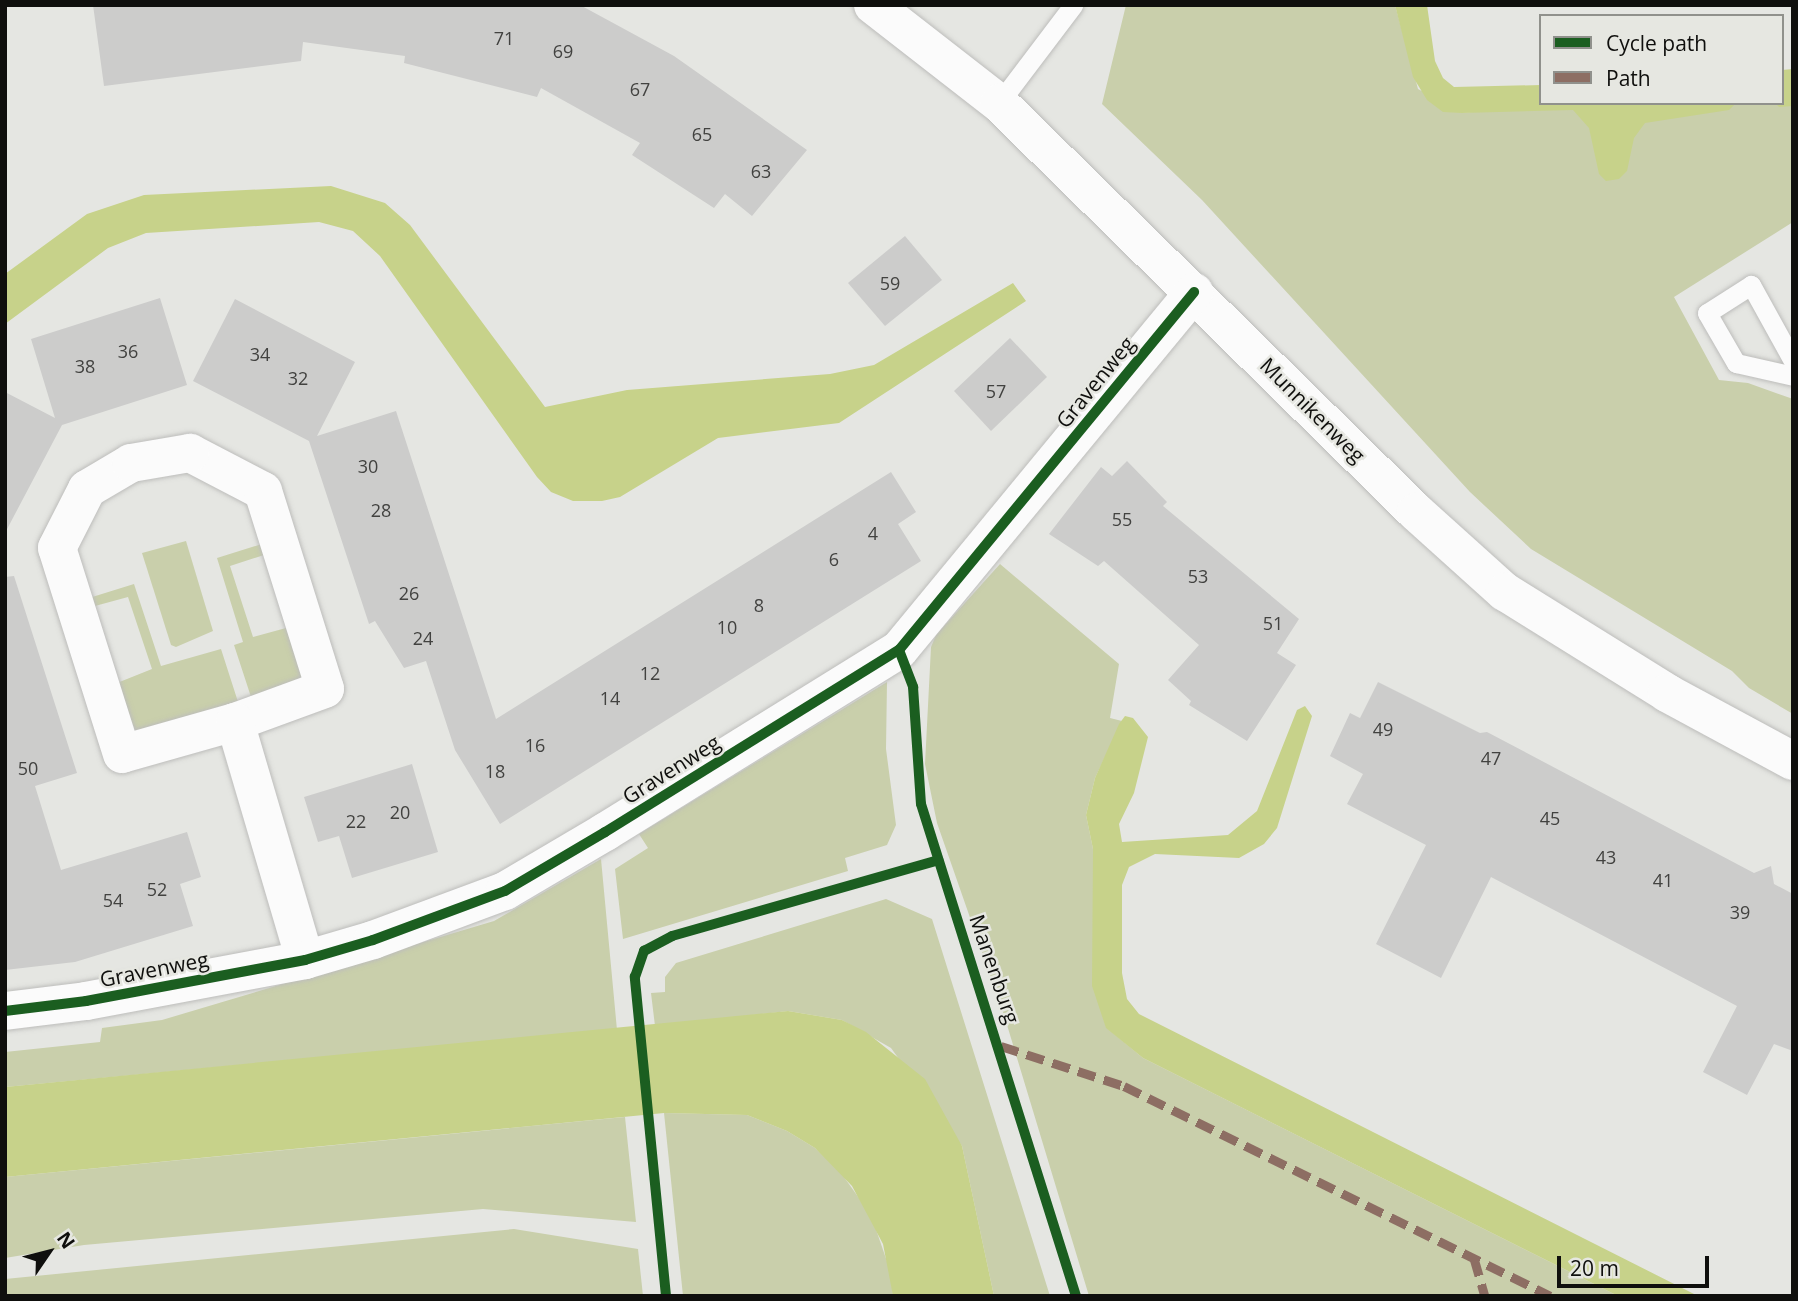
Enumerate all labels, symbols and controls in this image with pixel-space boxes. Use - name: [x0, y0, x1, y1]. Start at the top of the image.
- legend: [1539, 14, 1784, 105]
- house number: 71: [494, 27, 514, 49]
- text: Cycle path: [1606, 29, 1707, 57]
- house number: 69: [553, 40, 573, 62]
- text: Path: [1606, 64, 1651, 92]
- house number: 67: [630, 78, 650, 100]
- house number: 65: [692, 123, 712, 145]
- house number: 63: [751, 160, 771, 182]
- house number: 59: [880, 272, 900, 294]
- street label: Gravenweg: [1051, 331, 1139, 433]
- house number: 36: [118, 340, 138, 362]
- house number: 34: [250, 343, 270, 365]
- street label: Munnikenweg: [1255, 352, 1371, 468]
- house number: 38: [75, 355, 95, 377]
- house number: 32: [288, 367, 308, 389]
- house number: 57: [986, 380, 1006, 402]
- house number: 30: [358, 455, 378, 477]
- house number: 28: [371, 499, 391, 521]
- house number: 55: [1112, 508, 1132, 530]
- house number: 4: [868, 522, 878, 544]
- house number: 6: [829, 548, 839, 570]
- house number: 53: [1188, 565, 1208, 587]
- house number: 26: [399, 582, 419, 604]
- house number: 8: [754, 594, 764, 616]
- house number: 51: [1263, 612, 1283, 634]
- house number: 10: [717, 616, 737, 638]
- house number: 24: [413, 627, 433, 649]
- house number: 12: [640, 662, 660, 684]
- house number: 14: [600, 687, 620, 709]
- house number: 49: [1373, 718, 1393, 740]
- street label: Gravenweg: [618, 729, 724, 809]
- house number: 16: [525, 734, 545, 756]
- house number: 47: [1481, 747, 1501, 769]
- house number: 50: [18, 757, 38, 779]
- house number: 18: [485, 760, 505, 782]
- house number: 20: [390, 801, 410, 823]
- house number: 45: [1540, 807, 1560, 829]
- house number: 22: [346, 810, 366, 832]
- house number: 43: [1596, 846, 1616, 868]
- house number: 41: [1653, 869, 1673, 891]
- house number: 52: [147, 878, 167, 900]
- house number: 54: [103, 889, 123, 911]
- house number: 39: [1730, 901, 1750, 923]
- street label: Manenburg: [965, 911, 1025, 1027]
- street label: Gravenweg: [98, 946, 210, 992]
- north arrow: [14, 1217, 84, 1287]
- text: N: [51, 1226, 81, 1254]
- scale bar: [1560, 1242, 1712, 1286]
- text: 20 m: [1570, 1254, 1619, 1282]

